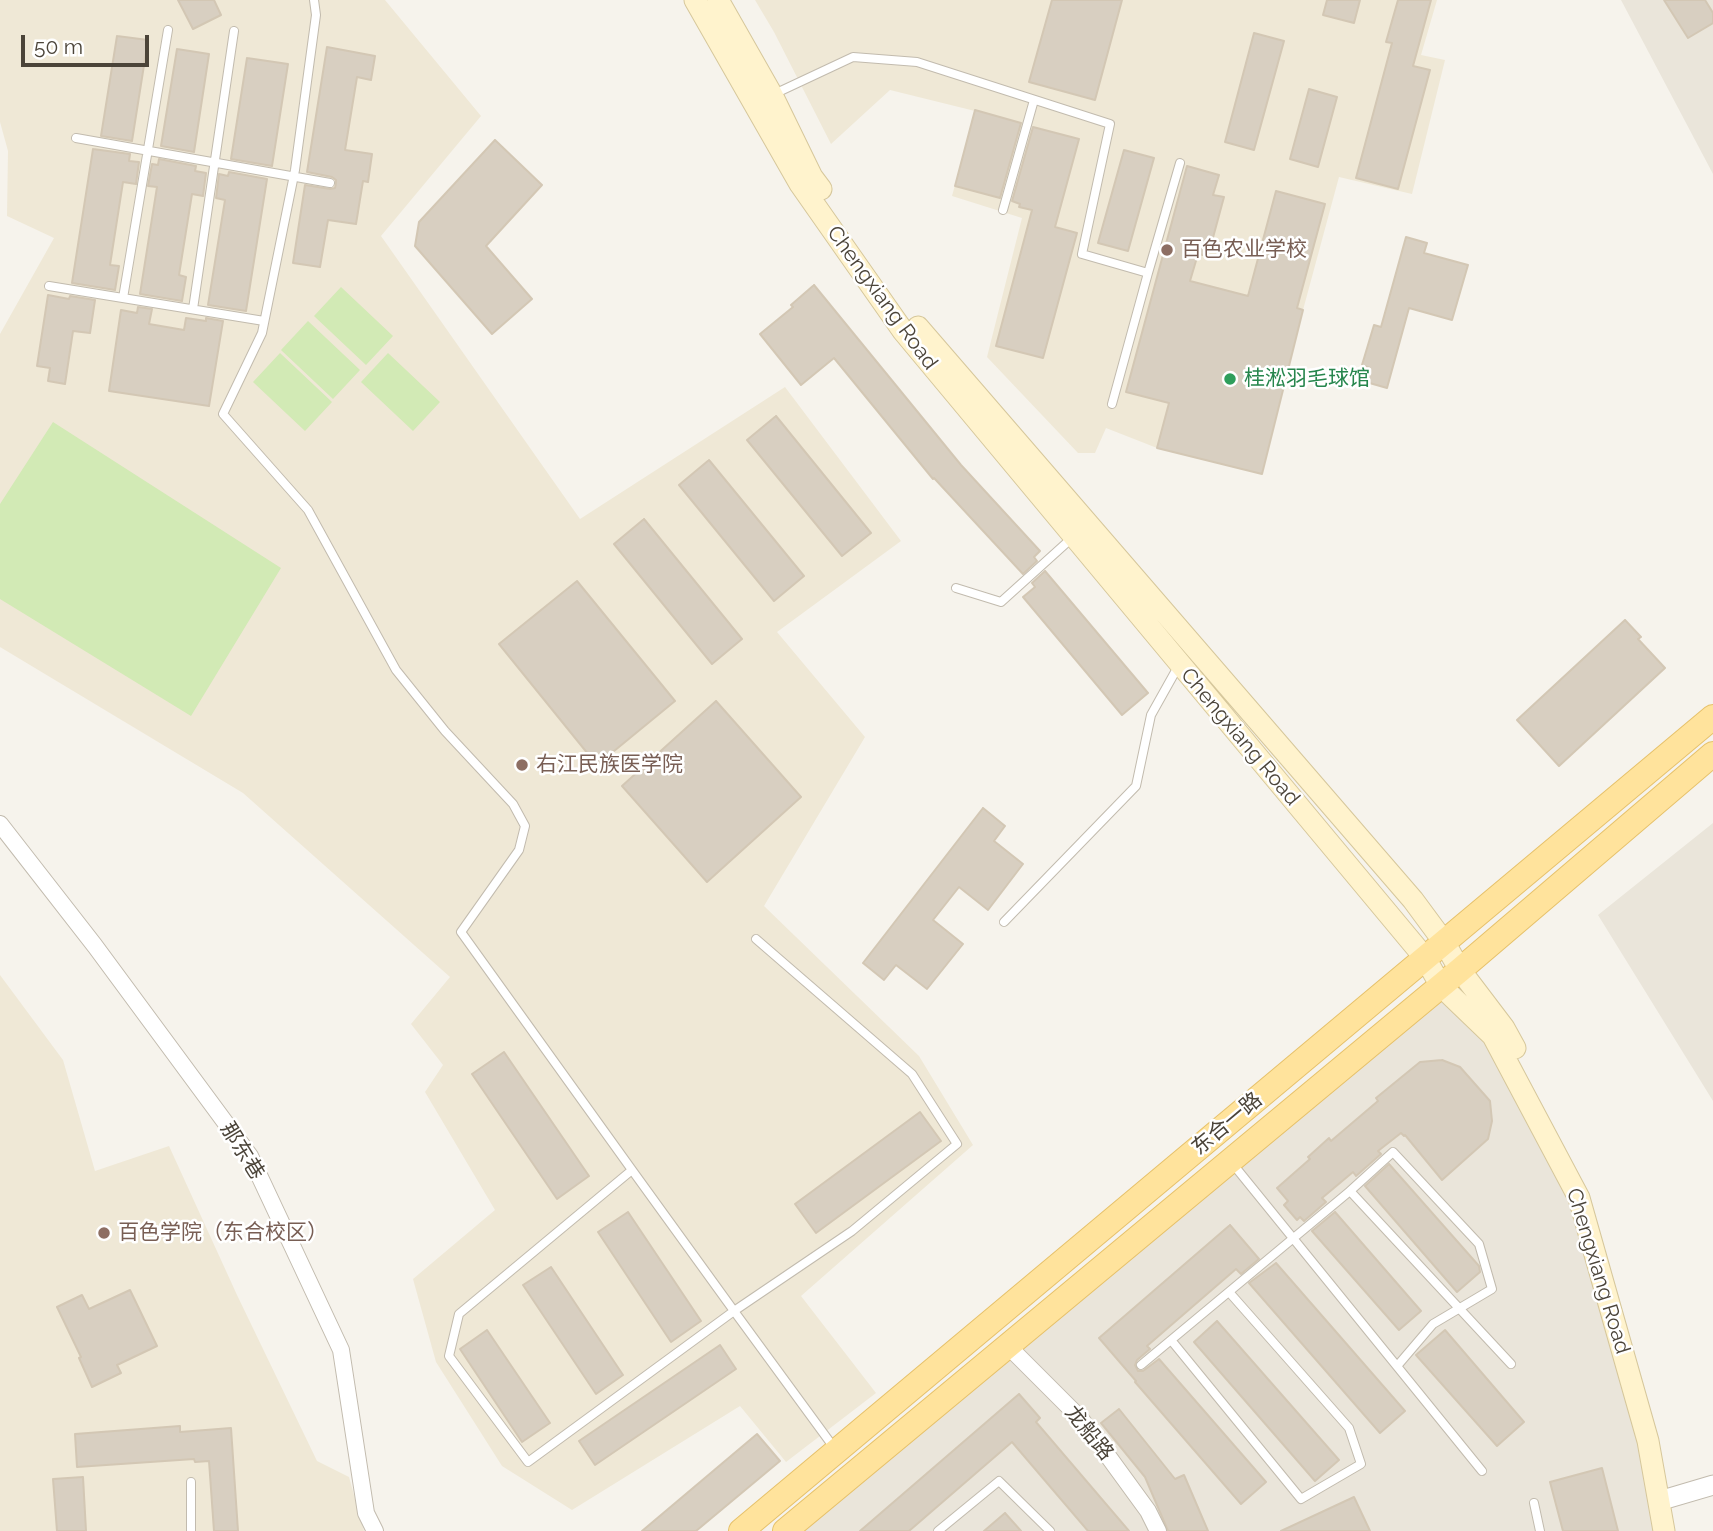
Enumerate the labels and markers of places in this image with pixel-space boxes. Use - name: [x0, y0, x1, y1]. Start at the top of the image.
- place label: 百色农业学校: [1181, 237, 1307, 263]
- marker: 百色农业学校: [1159, 242, 1175, 258]
- place label: 桂淞羽毛球馆: [1244, 366, 1370, 392]
- marker: 桂淞羽毛球馆: [1222, 371, 1238, 387]
- place label: 右江民族医学院: [536, 752, 683, 778]
- marker: 右江民族医学院: [514, 757, 530, 773]
- place label: 百色学院（东合校区）: [118, 1220, 328, 1246]
- marker: 百色学院（东合校区）: [96, 1225, 112, 1241]

